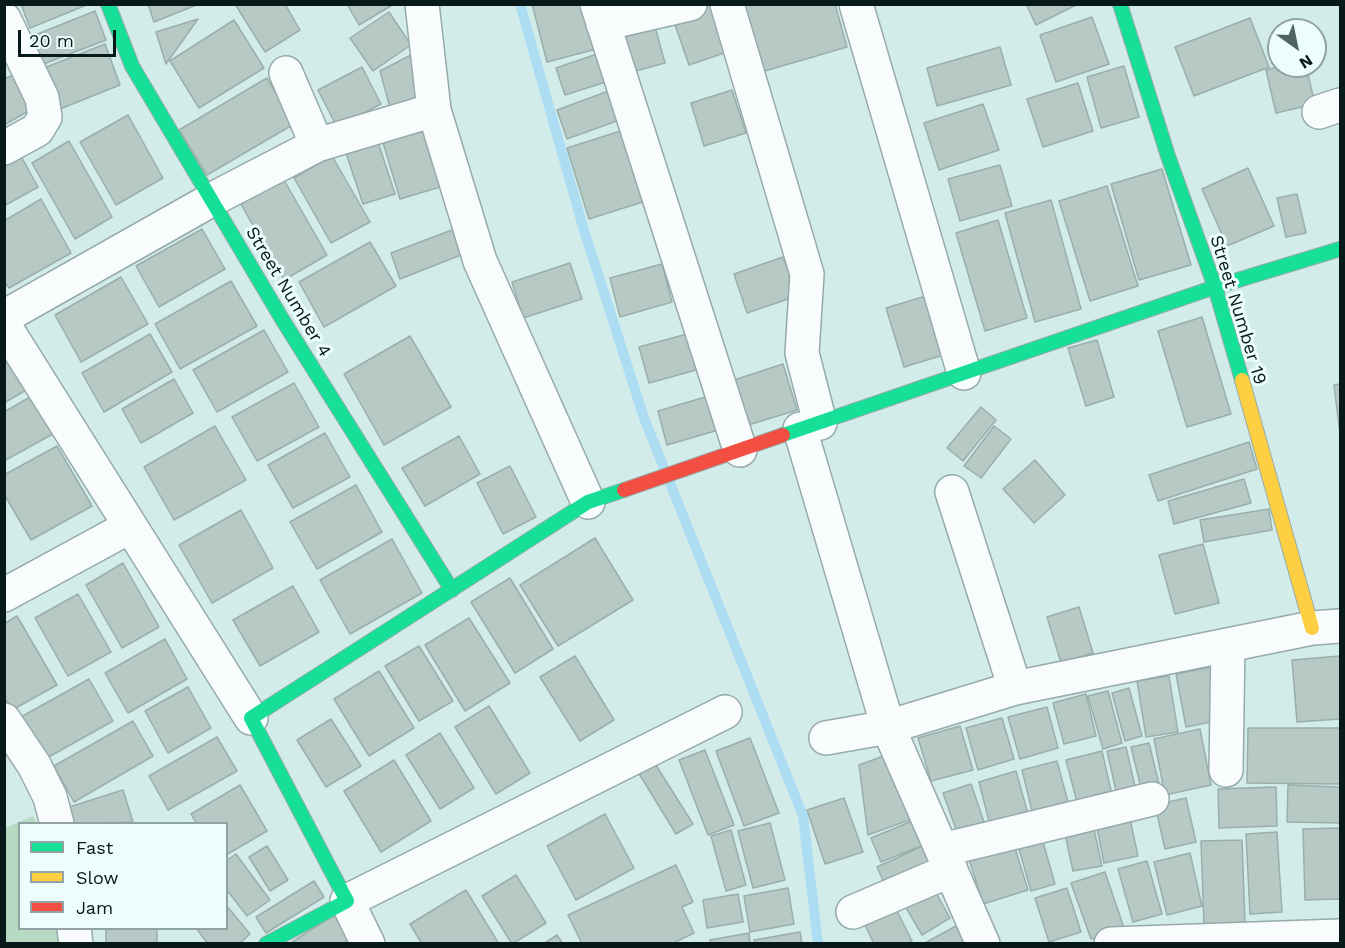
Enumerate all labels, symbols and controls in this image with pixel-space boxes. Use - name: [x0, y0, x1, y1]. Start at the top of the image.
- scale bar: [21, 18, 118, 56]
- north arrow: [1267, 18, 1327, 78]
- text: 20 m: [29, 30, 74, 51]
- text: N: [1296, 51, 1316, 73]
- street label: Street Number 4: [241, 223, 335, 361]
- street label: Street Number 19: [1205, 233, 1271, 387]
- legend: [18, 822, 228, 930]
- text: Fast: [76, 837, 113, 858]
- text: Slow: [76, 867, 119, 888]
- text: Jam: [76, 897, 113, 918]

